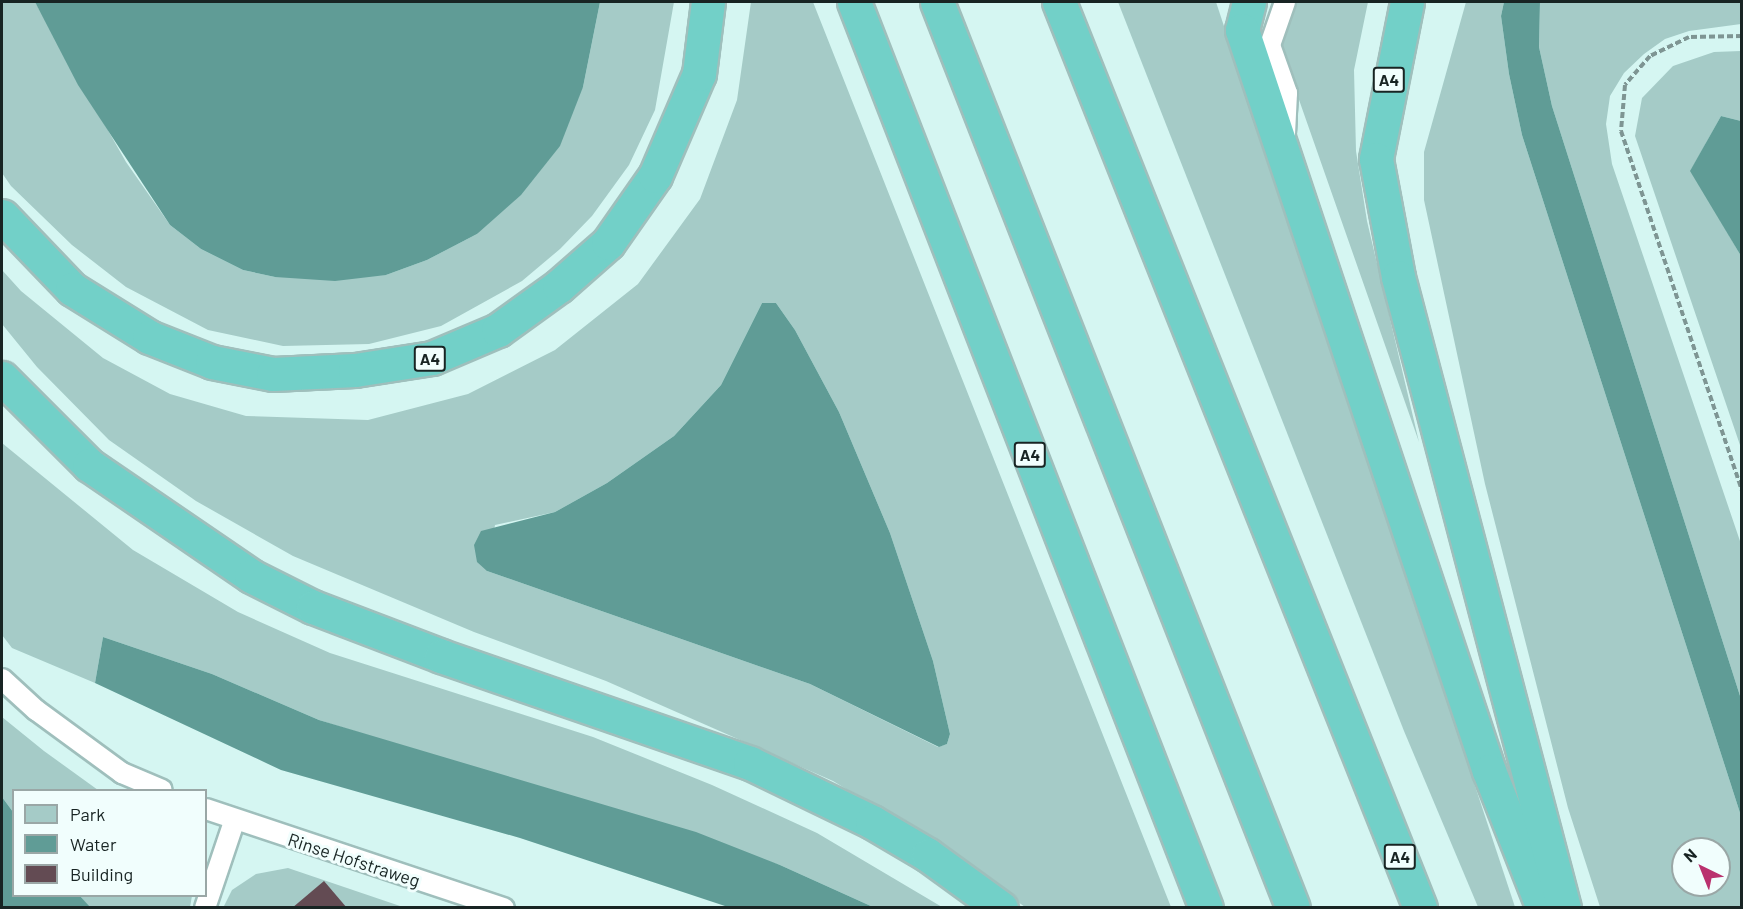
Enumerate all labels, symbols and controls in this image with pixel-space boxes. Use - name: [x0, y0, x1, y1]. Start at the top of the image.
- road number: A4: [1372, 67, 1406, 93]
- road number: A4: [414, 346, 446, 372]
- road number: A4: [1014, 442, 1046, 468]
- legend: [12, 789, 207, 897]
- text: Park: [70, 803, 105, 825]
- street label: Rinse Hofstraweg: [285, 828, 423, 892]
- text: Water: [70, 833, 117, 855]
- north arrow: [1671, 837, 1731, 897]
- road number: A4: [1384, 844, 1416, 870]
- text: N: [1679, 844, 1700, 866]
- text: Building: [70, 863, 133, 885]

